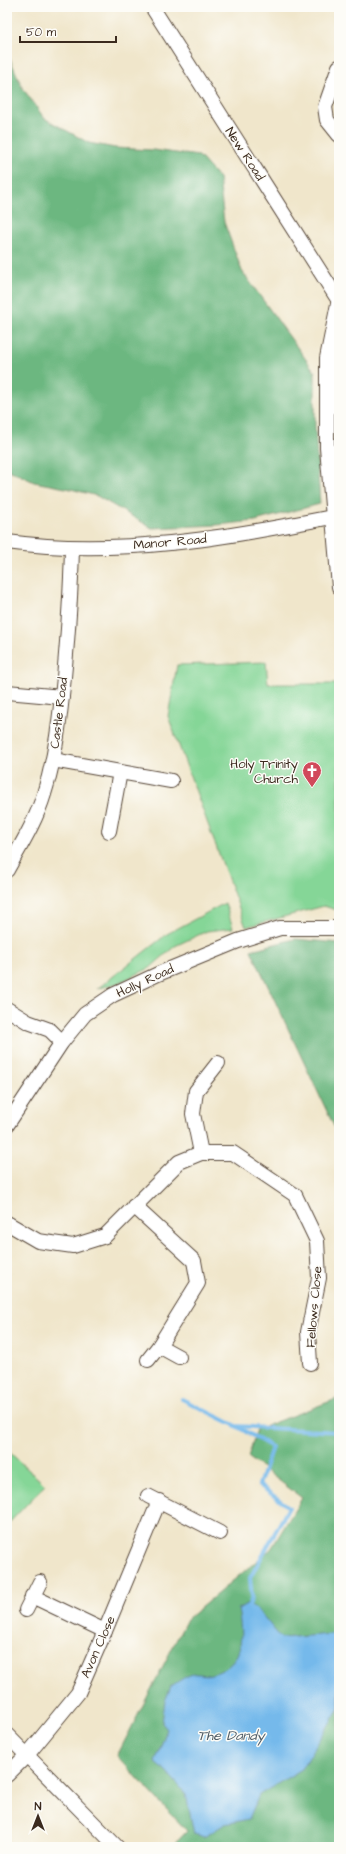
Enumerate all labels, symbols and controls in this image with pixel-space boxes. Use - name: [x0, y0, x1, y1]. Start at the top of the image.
- scale bar: [20, 18, 116, 44]
- text: 50 m: [26, 24, 57, 41]
- street label: New Road: [221, 124, 269, 185]
- street label: Manor Road: [133, 530, 208, 554]
- street label: Castle Road: [46, 676, 72, 750]
- place label: Holy Trinity Church: [230, 755, 299, 788]
- church icon: Holy Trinity Church: [301, 760, 323, 788]
- street label: Holly Road: [113, 960, 177, 1003]
- street label: Fellows Close: [301, 1265, 327, 1349]
- street label: Avon Close: [76, 1613, 120, 1681]
- water label: The Dandy: [198, 1726, 266, 1746]
- north arrow: [18, 1796, 58, 1836]
- text: N: [35, 1799, 42, 1814]

